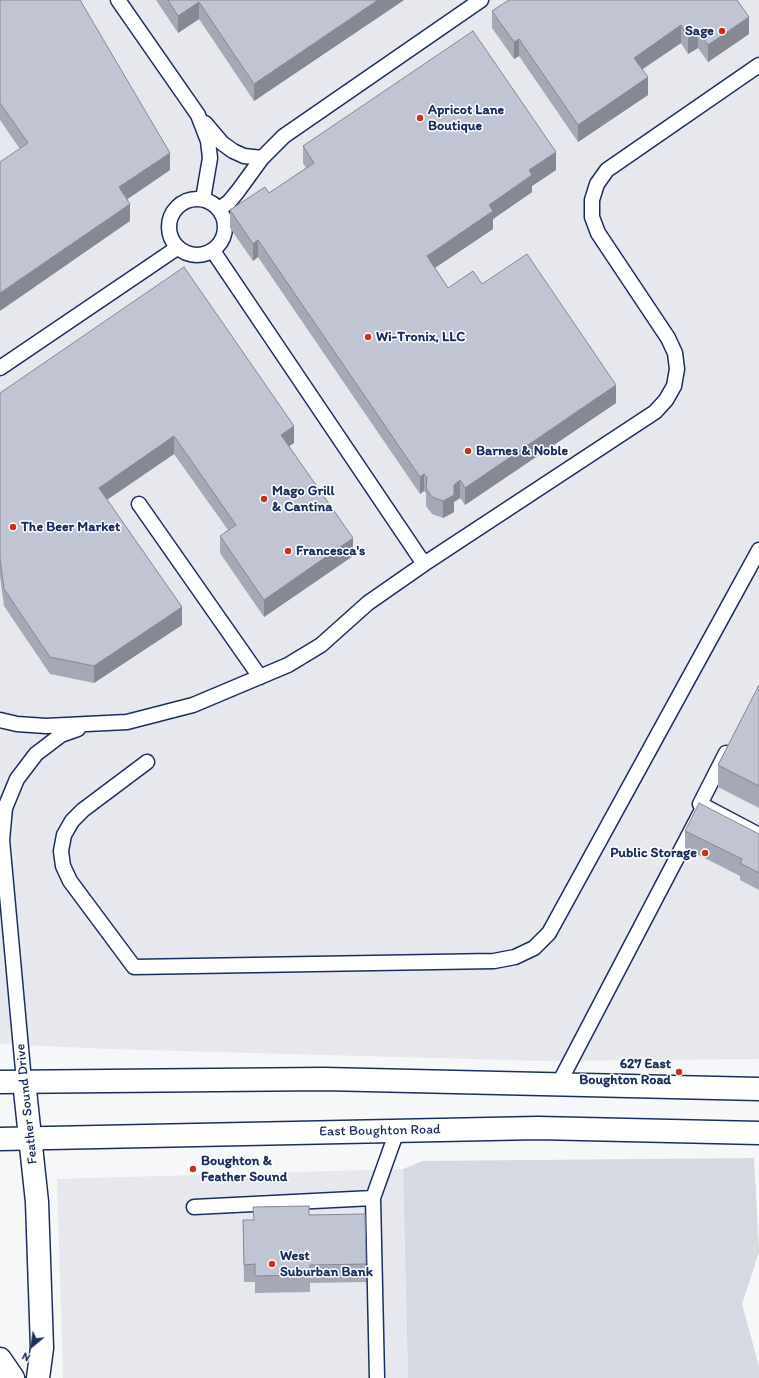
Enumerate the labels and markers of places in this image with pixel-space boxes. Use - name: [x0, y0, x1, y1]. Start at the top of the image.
- place label: Sage: [685, 23, 714, 39]
- marker: Sage: [717, 26, 727, 36]
- place label: Apricot Lane Boutique: [428, 102, 504, 134]
- marker: Apricot Lane Boutique: [415, 113, 425, 123]
- place label: Wi-Tronix, LLC: [376, 329, 465, 345]
- marker: Wi-Tronix, LLC: [363, 332, 373, 342]
- place label: Barnes & Noble: [476, 443, 568, 459]
- marker: Barnes & Noble: [463, 446, 473, 456]
- place label: Mago Grill & Cantina: [272, 483, 334, 516]
- marker: Mago Grill & Cantina: [259, 494, 269, 504]
- place label: The Beer Market: [21, 519, 120, 535]
- marker: The Beer Market: [8, 522, 18, 532]
- place label: Francesca's: [296, 543, 365, 559]
- marker: Francesca's: [283, 546, 293, 556]
- place label: Public Storage: [610, 845, 697, 861]
- marker: Public Storage: [700, 848, 710, 858]
- place label: 627 East Boughton Road: [579, 1056, 671, 1088]
- marker: 627 East Boughton Road: [674, 1067, 684, 1077]
- place label: Boughton & Feather Sound: [201, 1153, 287, 1186]
- marker: Boughton & Feather Sound: [188, 1164, 198, 1174]
- place label: West Suburban Bank: [280, 1248, 373, 1280]
- marker: West Suburban Bank: [267, 1259, 277, 1269]

